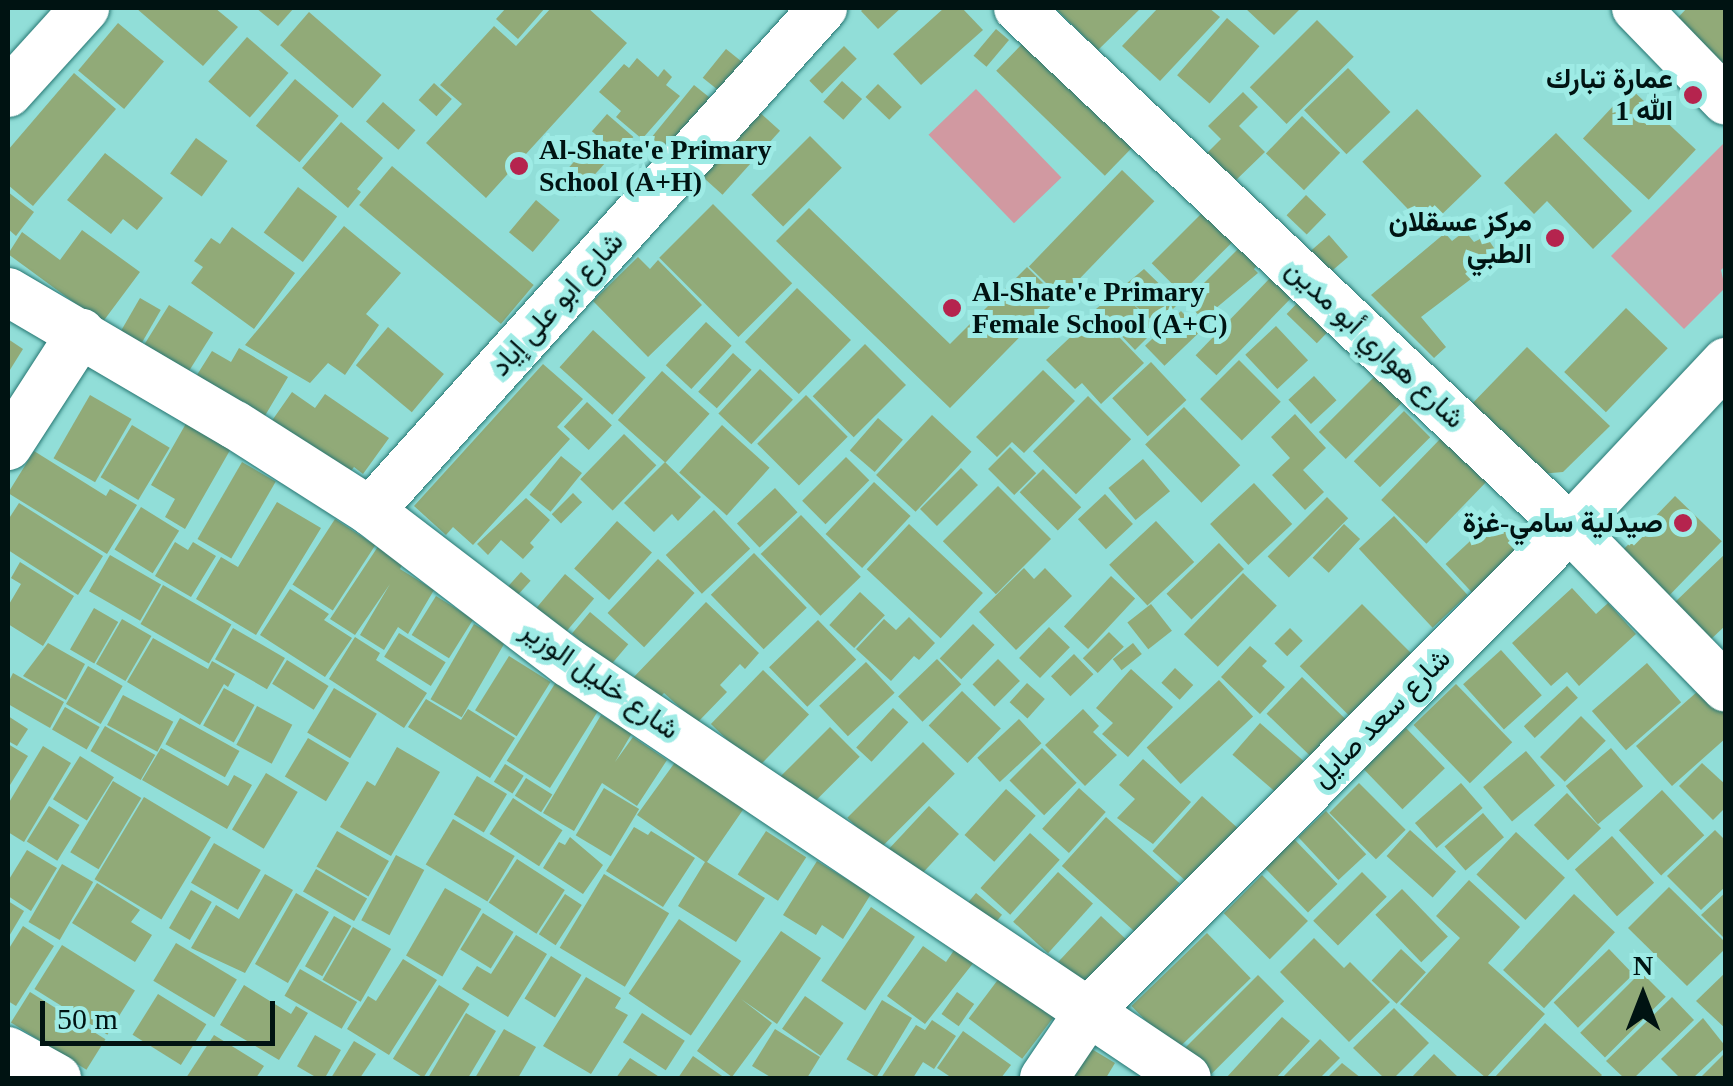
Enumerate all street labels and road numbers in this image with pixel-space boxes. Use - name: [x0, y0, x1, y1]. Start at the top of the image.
- street label: شارع ابو على إياد: [484, 225, 630, 383]
- street label: شارع هواري أبو مدين: [1279, 253, 1471, 435]
- street label: شارع خليل الوزير: [515, 613, 685, 747]
- street label: شارع سعد صايل: [1305, 642, 1457, 794]

